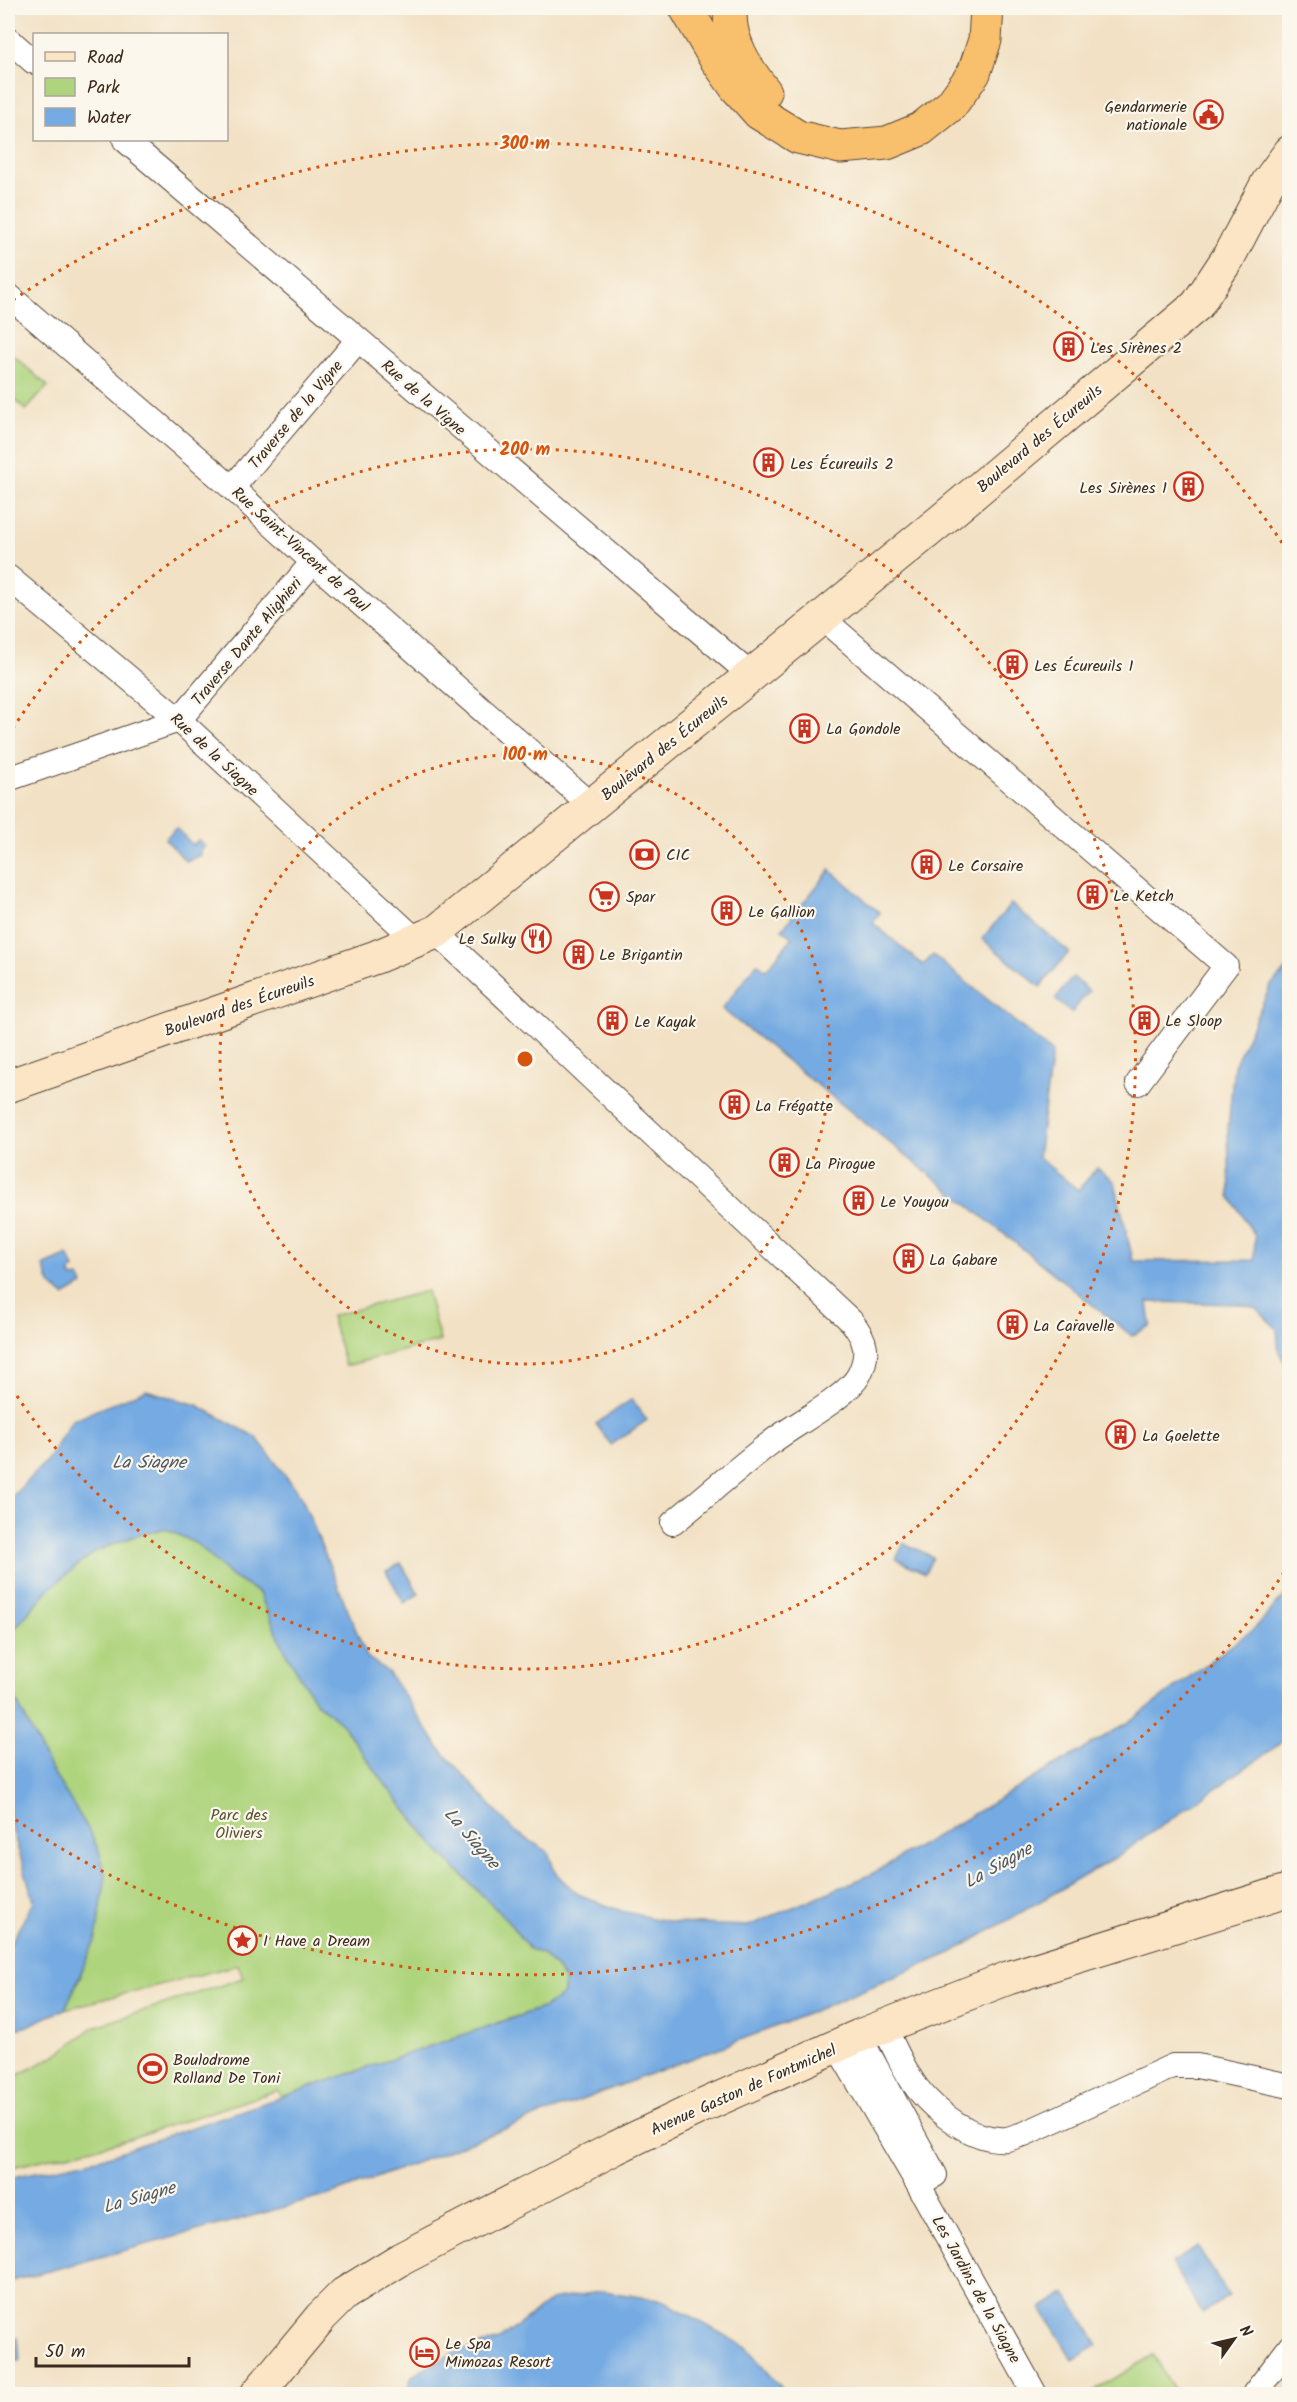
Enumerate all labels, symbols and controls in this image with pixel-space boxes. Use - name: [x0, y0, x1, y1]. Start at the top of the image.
- legend: [33, 33, 228, 141]
- text: Road: [87, 44, 124, 73]
- text: Park: [87, 74, 120, 103]
- place label: Gendarmerie nationale: [1104, 95, 1187, 138]
- public building icon: Gendarmerie nationale: [1192, 99, 1224, 131]
- text: Water: [87, 104, 132, 133]
- text: 300 m: [499, 130, 550, 159]
- building icon: Les Sirènes 2: [1053, 331, 1085, 363]
- place label: Les Sirènes 2: [1090, 336, 1182, 361]
- street label: Rue de la Vigne: [375, 354, 471, 442]
- street label: Traverse de la Vigne: [243, 355, 349, 475]
- street label: Boulevard des Écureuils: [972, 379, 1108, 499]
- text: 200 m: [500, 436, 551, 465]
- building icon: Les Écureuils 2: [753, 447, 785, 479]
- place label: Les Écureuils 2: [790, 452, 894, 477]
- building icon: Les Sirènes 1: [1172, 471, 1204, 503]
- place label: Les Sirènes 1: [1079, 476, 1167, 501]
- street label: Rue Saint-Vincent de Paul: [225, 481, 375, 619]
- street label: Traverse Dante Alighieri: [186, 571, 309, 712]
- building icon: Les Écureuils 1: [997, 649, 1029, 681]
- place label: Les Écureuils 1: [1034, 654, 1134, 679]
- street label: Boulevard des Écureuils: [596, 689, 734, 807]
- street label: Rue de la Siagne: [164, 707, 264, 803]
- building icon: La Gondole: [789, 712, 821, 744]
- place label: La Gondole: [826, 717, 901, 742]
- text: 100 m: [502, 741, 548, 770]
- bank icon: CIC: [629, 838, 661, 870]
- place label: CIC: [666, 843, 690, 868]
- building icon: Le Corsaire: [911, 849, 943, 881]
- place label: Le Corsaire: [948, 854, 1023, 879]
- building icon: Le Ketch: [1076, 879, 1108, 911]
- supermarket icon: Spar: [589, 880, 621, 912]
- place label: Le Ketch: [1113, 884, 1174, 909]
- place label: Spar: [626, 885, 657, 910]
- building icon: Le Gallion: [711, 895, 743, 927]
- place label: Le Gallion: [748, 900, 815, 925]
- restaurant icon: Le Sulky: [521, 922, 553, 954]
- place label: Le Sulky: [459, 927, 516, 952]
- building icon: Le Brigantin: [562, 938, 594, 970]
- place label: Le Brigantin: [599, 943, 683, 968]
- street label: Boulevard des Écureuils: [161, 969, 318, 1044]
- building icon: Le Sloop: [1128, 1004, 1160, 1036]
- building icon: Le Kayak: [597, 1005, 629, 1037]
- place label: Le Sloop: [1165, 1009, 1222, 1034]
- place label: Le Kayak: [634, 1010, 696, 1035]
- centre of rings: [515, 1049, 535, 1069]
- building icon: La Frégatte: [718, 1089, 750, 1121]
- place label: La Frégatte: [755, 1094, 833, 1119]
- building icon: La Pirogue: [768, 1147, 800, 1179]
- place label: La Pirogue: [805, 1152, 875, 1177]
- building icon: Le Youyou: [843, 1185, 875, 1217]
- place label: Le Youyou: [880, 1190, 949, 1215]
- building icon: La Gabare: [892, 1243, 924, 1275]
- place label: La Gabare: [929, 1248, 997, 1273]
- building icon: La Caravelle: [996, 1309, 1028, 1341]
- place label: La Caravelle: [1033, 1314, 1115, 1339]
- building icon: La Goelette: [1105, 1419, 1137, 1451]
- place label: La Goelette: [1142, 1424, 1220, 1449]
- water label: La Siagne: [112, 1449, 188, 1478]
- water label: La Siagne: [436, 1802, 507, 1878]
- park label: Parc des Oliviers: [210, 1803, 268, 1846]
- water label: La Siagne: [959, 1835, 1040, 1897]
- place icon: I Have a Dream: [226, 1924, 258, 1956]
- place label: I Have a Dream: [263, 1929, 370, 1954]
- street label: Avenue Gaston de Fontmichel: [647, 2038, 841, 2143]
- place label: Boulodrome Rolland De Toni: [173, 2048, 281, 2091]
- sports icon: Boulodrome Rolland De Toni: [136, 2052, 168, 2084]
- water label: La Siagne: [100, 2174, 181, 2223]
- street label: Les Jardins de la Siagne: [925, 2211, 1027, 2368]
- north arrow: [1204, 2309, 1264, 2369]
- text: N: [1232, 2320, 1258, 2343]
- scale bar: [36, 2330, 189, 2368]
- place label: Le Spa Mimozas Resort: [445, 2332, 552, 2375]
- hotel icon: Le Spa Mimozas Resort: [408, 2336, 440, 2368]
- text: 50 m: [45, 2338, 85, 2367]

